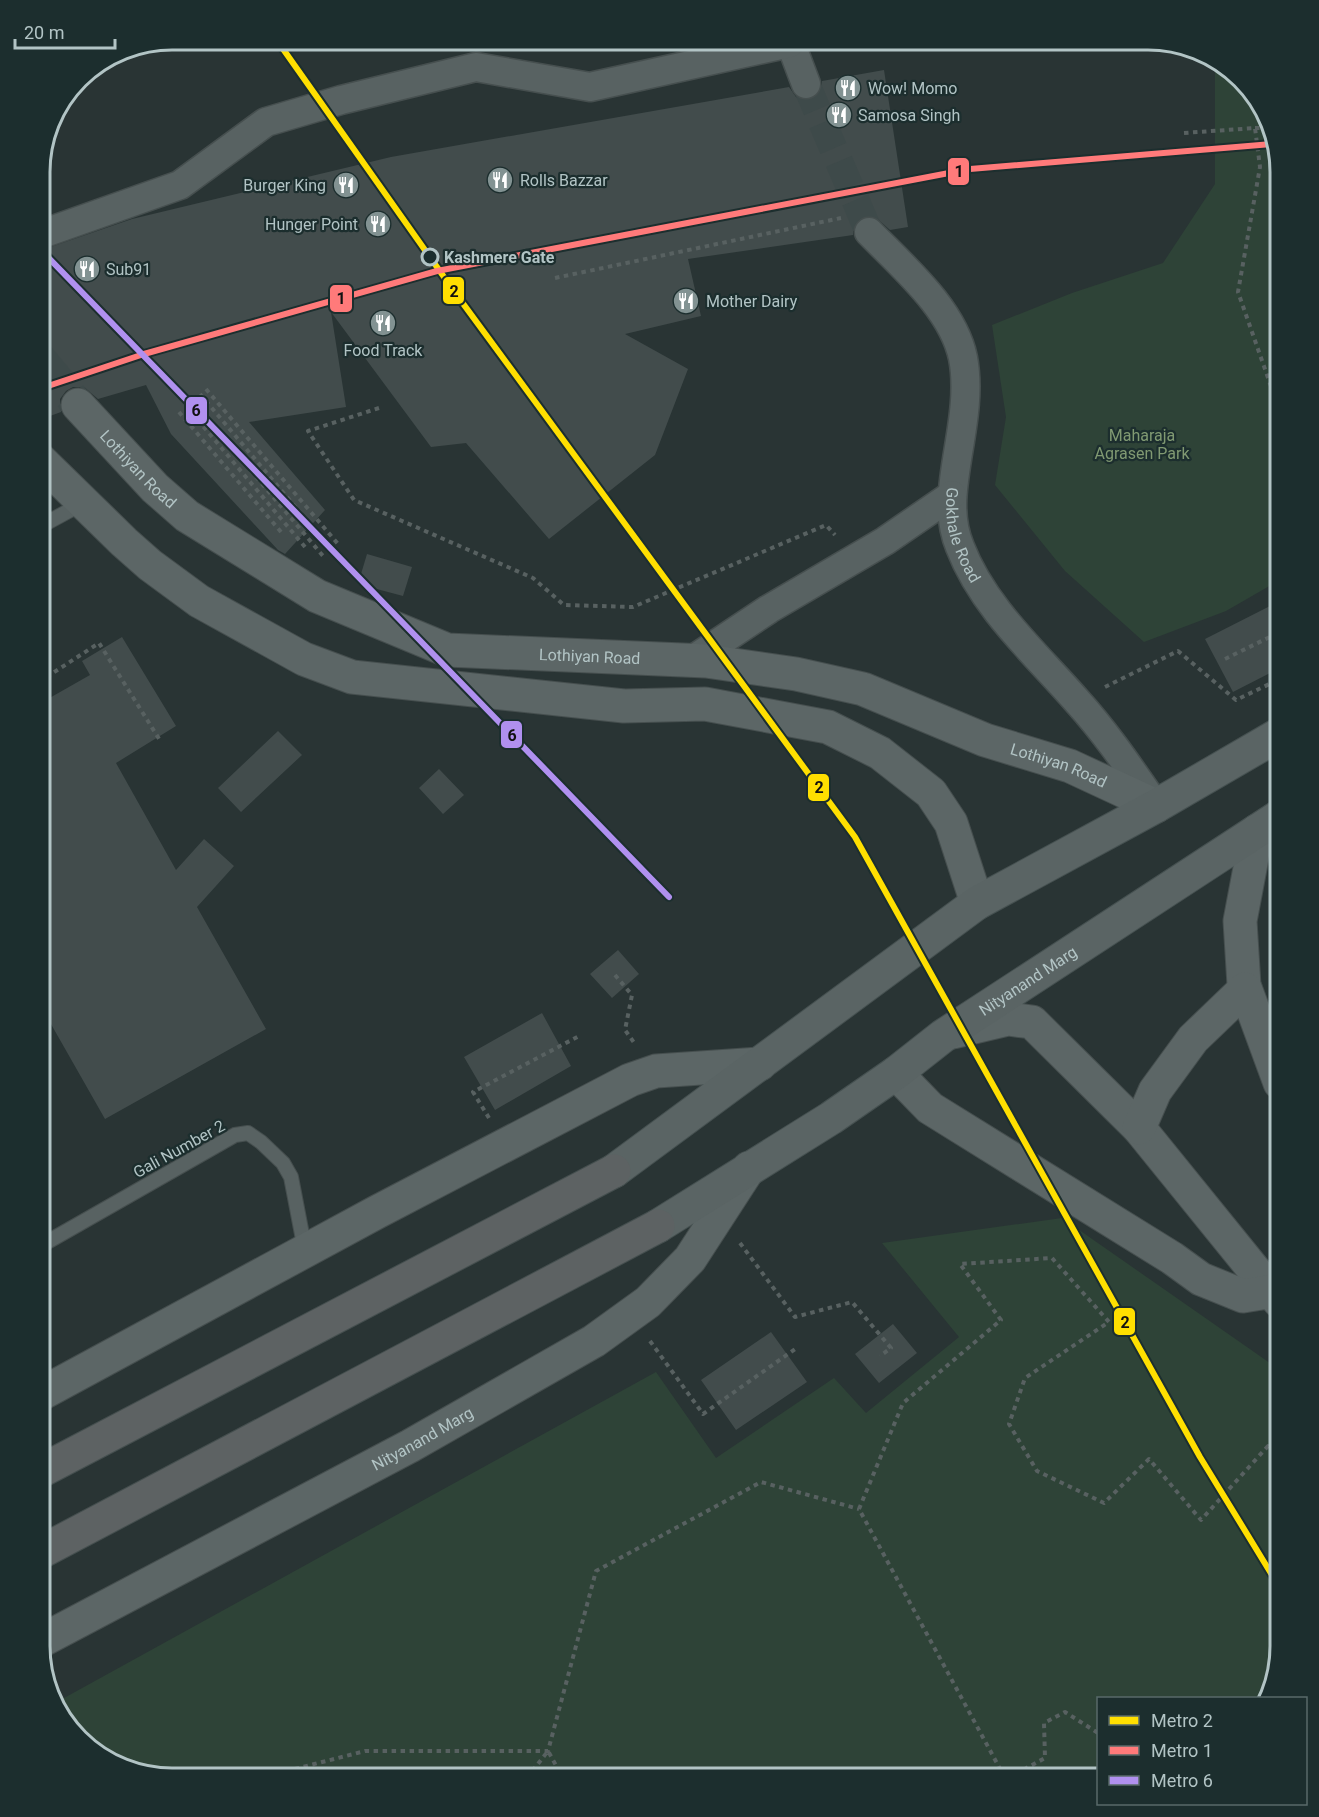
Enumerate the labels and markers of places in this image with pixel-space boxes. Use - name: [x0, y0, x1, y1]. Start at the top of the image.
- restaurant icon: Wow! Momo: [833, 73, 863, 103]
- place label: Wow! Momo: [868, 79, 957, 98]
- restaurant icon: Samosa Singh: [824, 100, 854, 130]
- place label: Samosa Singh: [858, 106, 960, 125]
- restaurant icon: Rolls Bazzar: [485, 165, 515, 195]
- restaurant icon: Burger King: [331, 170, 361, 200]
- place label: Rolls Bazzar: [520, 171, 608, 190]
- place label: Burger King: [243, 176, 326, 195]
- restaurant icon: Hunger Point: [363, 209, 393, 239]
- place label: Hunger Point: [265, 215, 358, 234]
- marker: Kashmere Gate: [421, 248, 439, 266]
- place label: Kashmere Gate: [444, 248, 555, 267]
- restaurant icon: Sub91: [72, 254, 102, 284]
- place label: Sub91: [106, 260, 151, 279]
- restaurant icon: Mother Dairy: [671, 286, 701, 316]
- place label: Mother Dairy: [706, 292, 798, 311]
- restaurant icon: Food Track: [368, 308, 398, 338]
- place label: Food Track: [344, 341, 423, 360]

